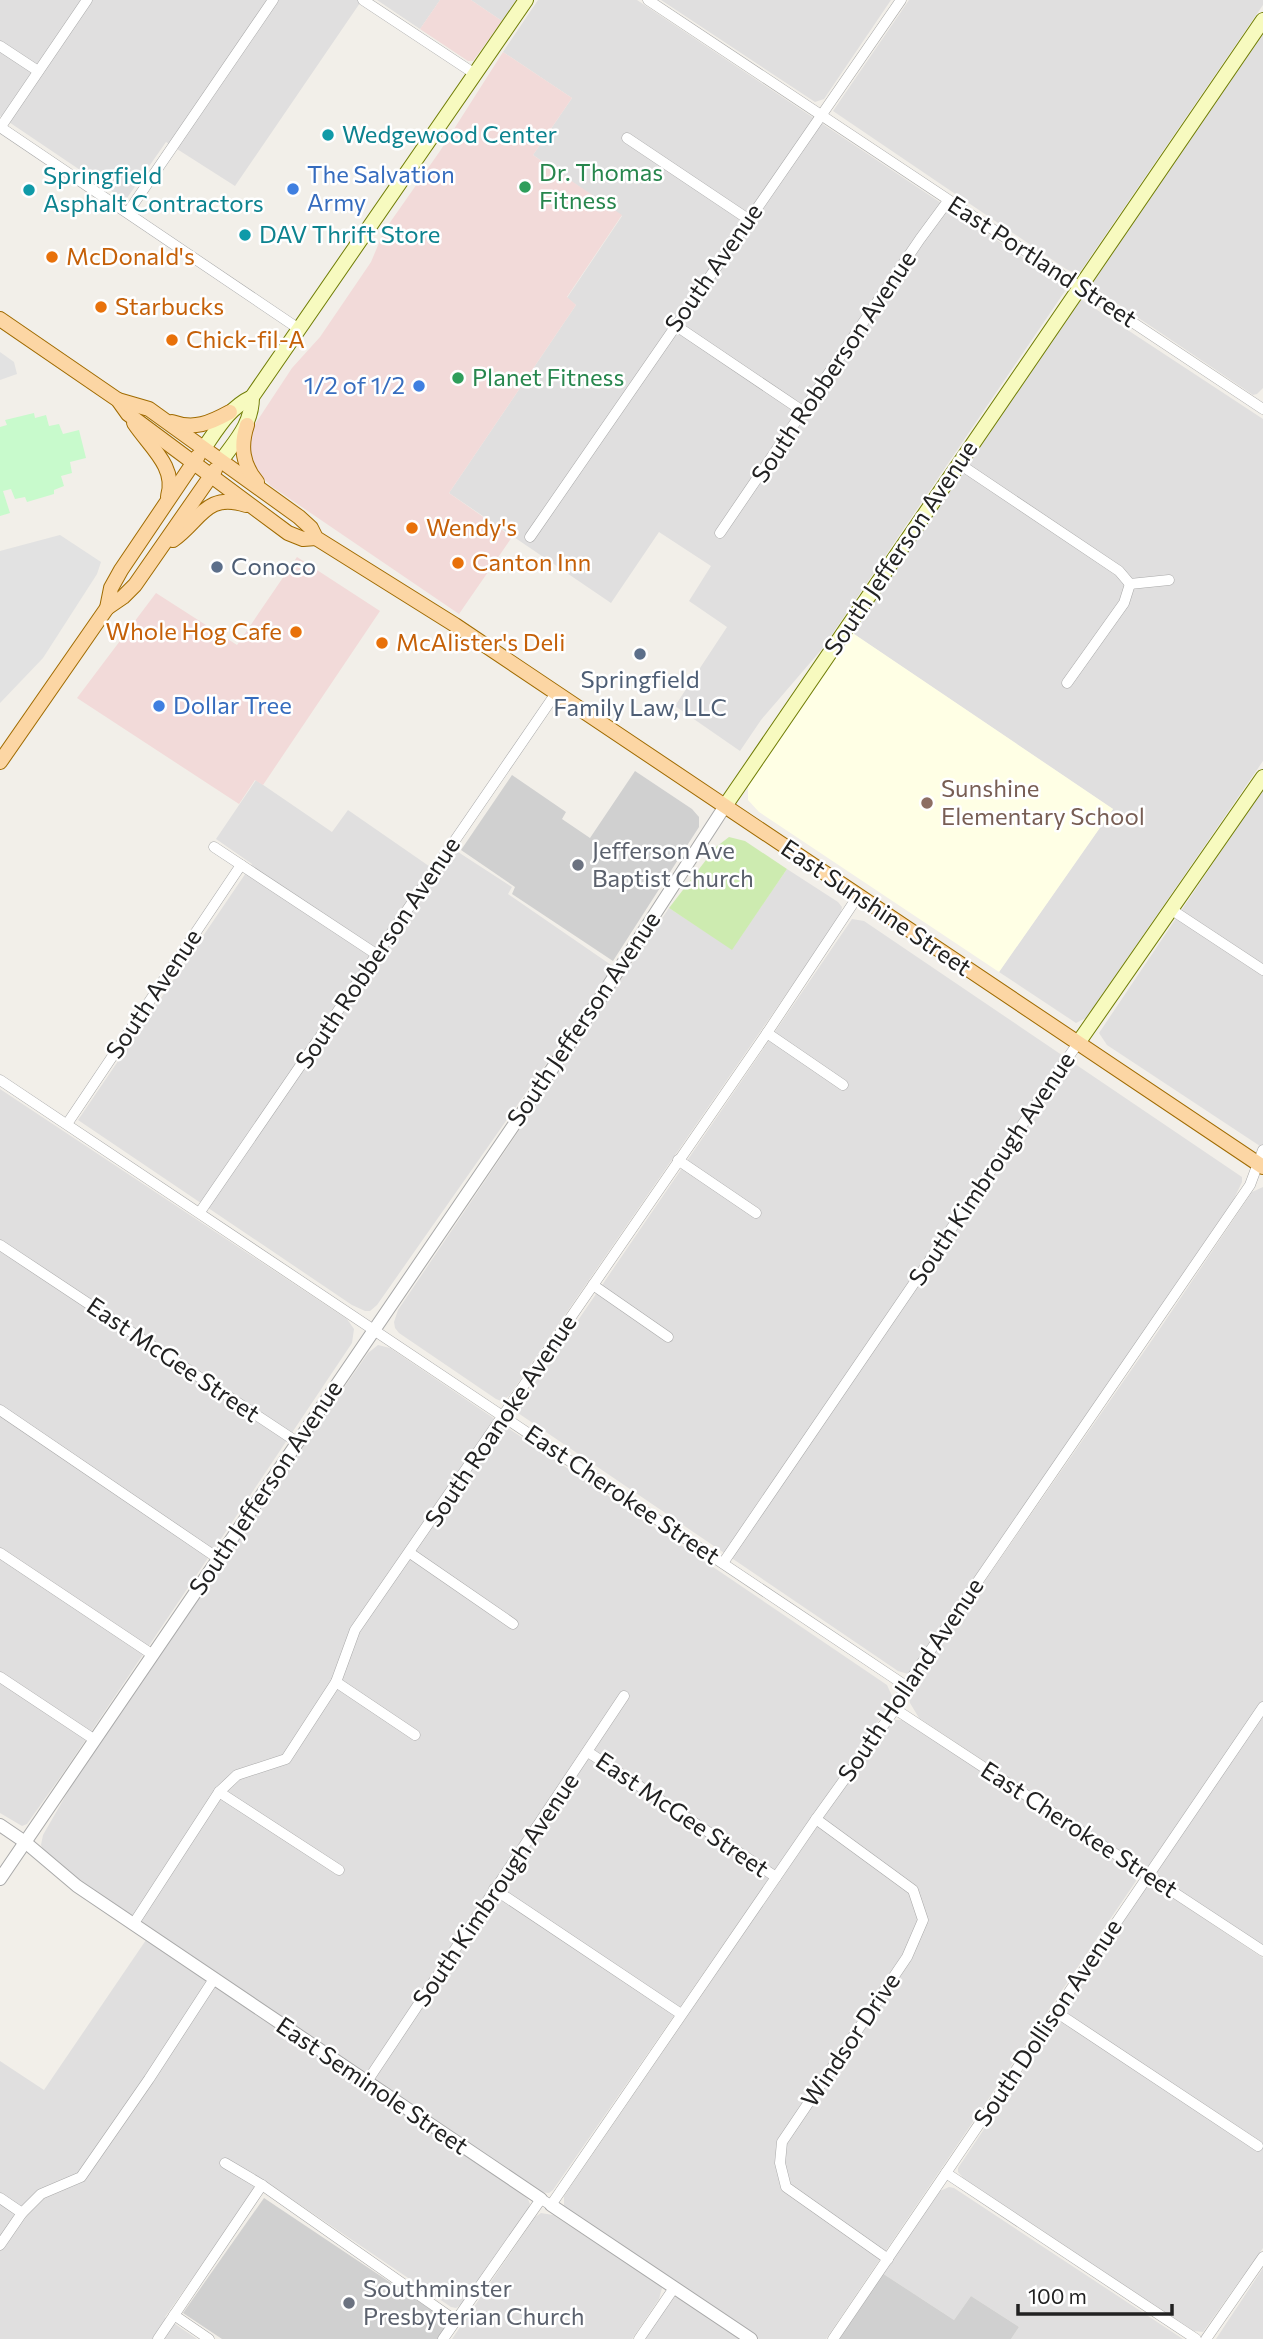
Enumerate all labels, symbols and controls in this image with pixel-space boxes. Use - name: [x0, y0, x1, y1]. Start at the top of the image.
- place label: Wedgewood Center: [342, 119, 558, 148]
- marker: Wedgewood Center: [320, 127, 336, 143]
- place label: Dr. Thomas Fitness: [539, 157, 663, 214]
- place label: The Salvation Army: [307, 159, 455, 216]
- place label: Springfield Asphalt Contractors: [43, 160, 264, 217]
- marker: Dr. Thomas Fitness: [517, 179, 533, 195]
- marker: The Salvation Army: [285, 181, 301, 197]
- marker: Springfield Asphalt Contractors: [21, 182, 37, 198]
- street label: East Portland Street: [943, 189, 1143, 333]
- street label: South Avenue: [658, 197, 768, 337]
- place label: DAV Thrift Store: [259, 219, 440, 248]
- marker: DAV Thrift Store: [237, 227, 253, 243]
- place label: McDonald's: [66, 241, 195, 270]
- street label: South Robberson Avenue: [744, 245, 921, 488]
- marker: McDonald's: [44, 249, 60, 265]
- place label: Starbucks: [115, 291, 224, 320]
- marker: Starbucks: [93, 299, 109, 315]
- place label: Chick-fil-A: [186, 324, 305, 353]
- marker: Chick-fil-A: [164, 332, 180, 348]
- place label: Planet Fitness: [472, 362, 624, 391]
- place label: 1/2 of 1/2: [304, 370, 405, 399]
- marker: Planet Fitness: [450, 370, 466, 386]
- marker: 1/2 of 1/2: [411, 378, 427, 394]
- street label: South Jefferson Avenue: [817, 434, 982, 660]
- place label: Wendy's: [426, 512, 517, 541]
- marker: Wendy's: [404, 520, 420, 536]
- place label: Canton Inn: [472, 547, 591, 576]
- place label: Conoco: [231, 551, 316, 580]
- marker: Canton Inn: [450, 555, 466, 571]
- marker: Conoco: [209, 559, 225, 575]
- place label: Whole Hog Cafe: [106, 616, 282, 645]
- marker: Whole Hog Cafe: [288, 624, 304, 640]
- place label: McAlister's Deli: [396, 627, 565, 656]
- marker: McAlister's Deli: [374, 635, 390, 651]
- marker: Springfield Family Law, LLC: [632, 646, 648, 662]
- place label: Springfield Family Law, LLC: [553, 664, 727, 721]
- place label: Dollar Tree: [173, 690, 292, 719]
- marker: Dollar Tree: [151, 698, 167, 714]
- place label: Sunshine Elementary School: [941, 773, 1145, 830]
- marker: Sunshine Elementary School: [919, 795, 935, 811]
- street label: South Robberson Avenue: [288, 831, 465, 1074]
- street label: East Sunshine Street: [776, 832, 978, 981]
- place label: Jefferson Ave Baptist Church: [592, 835, 754, 892]
- marker: Jefferson Ave Baptist Church: [570, 857, 586, 873]
- street label: South Jefferson Avenue: [500, 905, 665, 1131]
- street label: South Avenue: [99, 923, 207, 1063]
- street label: South Kimbrough Avenue: [902, 1046, 1080, 1291]
- street label: East McGee Street: [82, 1290, 266, 1427]
- street label: South Roanoke Avenue: [418, 1308, 582, 1532]
- street label: South Jefferson Avenue: [182, 1374, 347, 1600]
- street label: East Cherokee Street: [520, 1418, 726, 1570]
- street label: South Holland Avenue: [831, 1572, 989, 1786]
- street label: East McGee Street: [591, 1745, 775, 1882]
- street label: East Cherokee Street: [976, 1754, 1184, 1903]
- street label: South Kimbrough Avenue: [406, 1767, 584, 2012]
- street label: South Dollison Avenue: [967, 1913, 1127, 2131]
- street label: Windsor Drive: [794, 1967, 905, 2112]
- street label: East Seminole Street: [271, 2010, 474, 2160]
- scale bar: [1018, 2272, 1172, 2316]
- place label: Southminster Presbyterian Church: [363, 2273, 585, 2330]
- text: 100 m: [1028, 2283, 1087, 2308]
- marker: Southminster Presbyterian Church: [341, 2295, 357, 2311]

